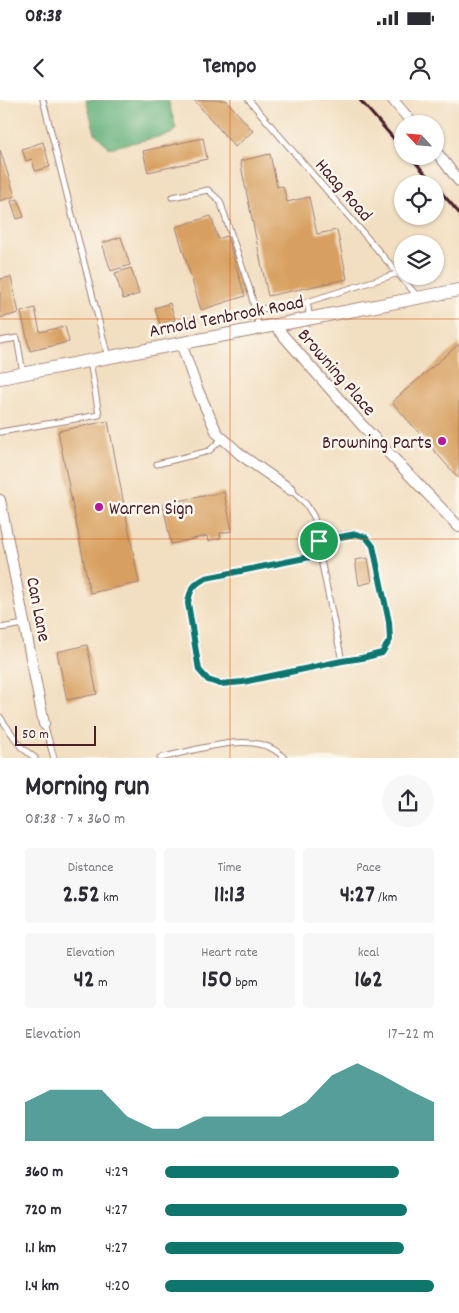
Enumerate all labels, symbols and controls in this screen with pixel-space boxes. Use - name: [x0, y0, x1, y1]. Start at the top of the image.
- text: 08:38: [25, 4, 62, 31]
- text: Tempo: [203, 52, 256, 83]
- icon: back: [25, 54, 53, 82]
- icon: person: [406, 54, 434, 82]
- north arrow: [394, 115, 444, 165]
- map controls: [394, 115, 444, 285]
- street label: Haag Road: [307, 154, 377, 229]
- button: locate: [394, 175, 444, 225]
- button: layers: [394, 235, 444, 285]
- street label: Arnold Tenbrook Road: [147, 290, 306, 347]
- street label: Browning Place: [290, 323, 381, 423]
- place label: Browning Parts: [322, 431, 432, 458]
- marker: Browning Parts: [436, 435, 448, 447]
- place label: Warren Sign: [109, 497, 193, 524]
- marker: Warren Sign: [93, 501, 105, 513]
- pin: [298, 520, 340, 562]
- icon: arrive: [305, 527, 333, 555]
- street label: Can Lane: [17, 575, 56, 644]
- scale bar: [15, 723, 96, 746]
- text: 50 m: [22, 725, 49, 745]
- text: Morning run: [25, 769, 149, 809]
- button: share: [382, 775, 434, 827]
- text: 08:38 · 7 × 360 m: [25, 808, 125, 831]
- text: Distance: [68, 858, 113, 878]
- text: Time: [218, 858, 241, 878]
- text: Pace: [356, 858, 381, 878]
- text: 2.52: [62, 878, 100, 914]
- text: 11:13: [214, 878, 245, 914]
- text: 4:27: [340, 878, 375, 914]
- text: km: [100, 888, 119, 908]
- text: /km: [375, 888, 397, 908]
- text: Elevation: [66, 943, 115, 963]
- text: Heart rate: [201, 943, 258, 963]
- text: kcal: [358, 943, 379, 963]
- text: 42: [73, 963, 95, 999]
- text: 150: [201, 963, 232, 999]
- text: 162: [354, 963, 383, 999]
- text: m: [95, 973, 108, 993]
- text: bpm: [232, 973, 258, 993]
- text: Elevation: [25, 1023, 81, 1046]
- text: 17–22 m: [388, 1023, 434, 1046]
- text: 360 m: [25, 1161, 63, 1184]
- text: 4:29: [105, 1161, 129, 1184]
- text: 720 m: [25, 1199, 62, 1222]
- text: 4:27: [105, 1199, 127, 1222]
- text: 1.1 km: [25, 1237, 56, 1260]
- text: 4:27: [105, 1237, 127, 1260]
- text: 1.4 km: [25, 1275, 59, 1298]
- text: 4:20: [105, 1275, 130, 1298]

